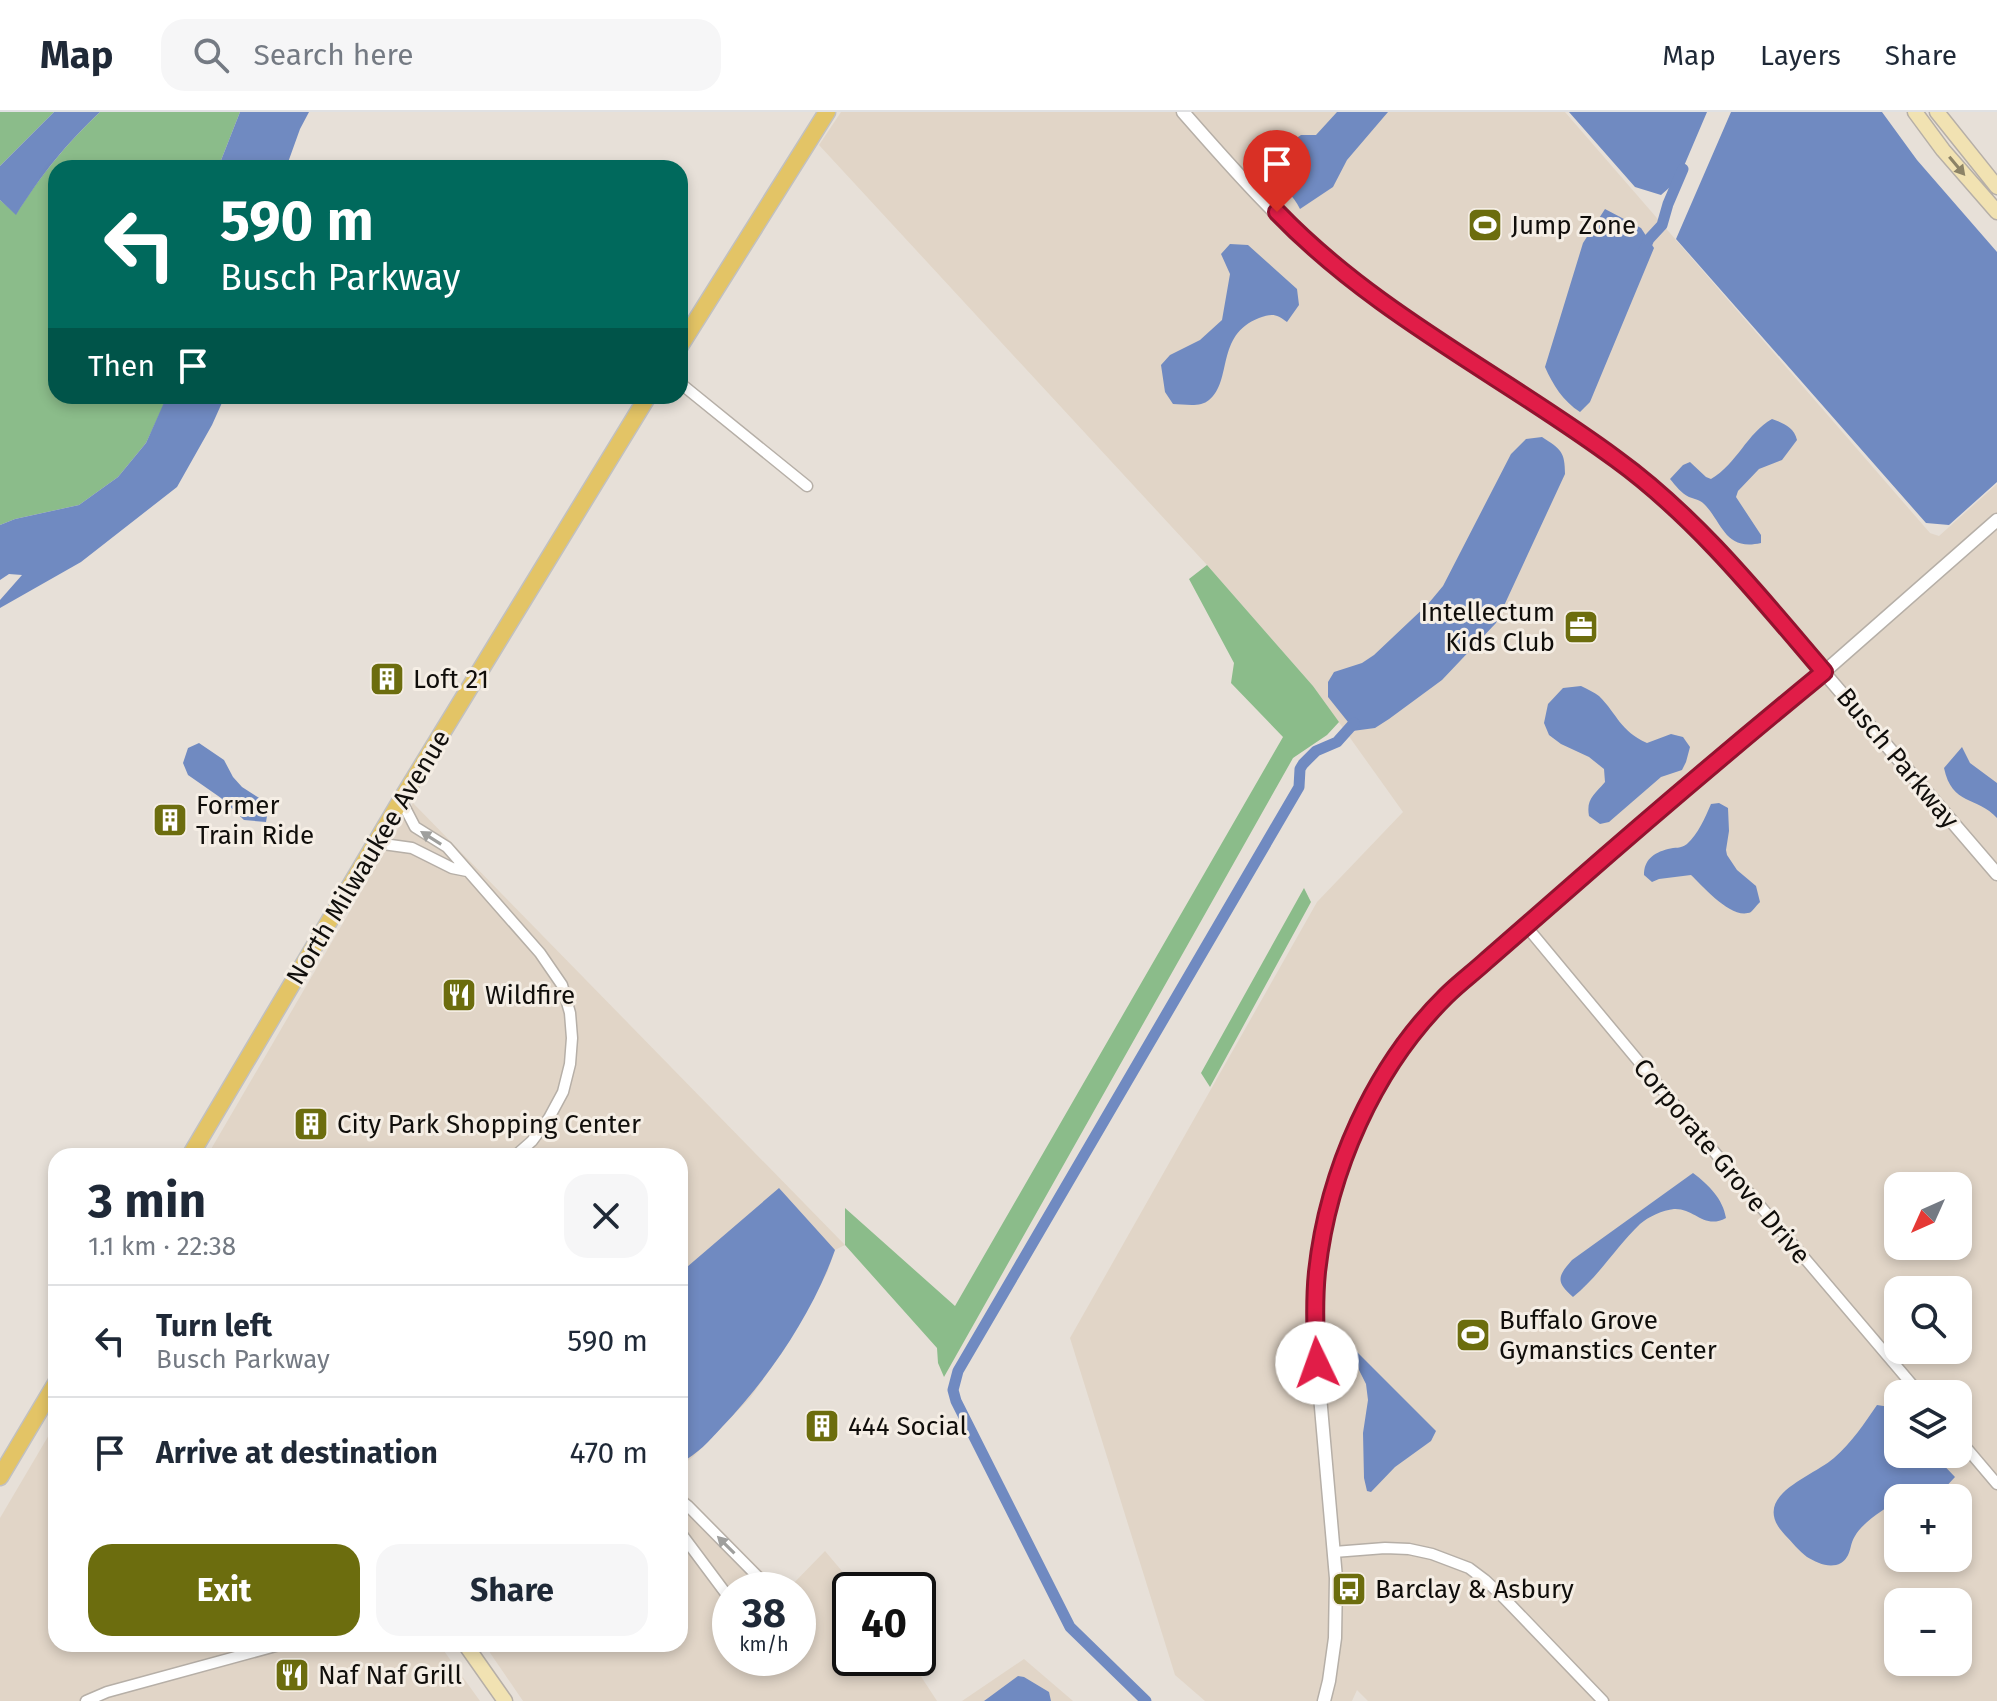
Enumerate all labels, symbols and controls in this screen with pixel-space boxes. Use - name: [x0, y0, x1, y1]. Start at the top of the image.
- search box: [161, 19, 721, 91]
- text: Map: [40, 32, 113, 78]
- icon: search: [189, 33, 233, 77]
- text: Search here: [253, 37, 414, 73]
- text: Map: [1662, 39, 1716, 72]
- text: Layers: [1760, 39, 1841, 72]
- text: Share: [1885, 39, 1957, 72]
- pin: [1243, 130, 1311, 212]
- icon: arrive: [1255, 142, 1299, 186]
- one-way arrow: [1948, 155, 1965, 175]
- text: 590 m: [220, 188, 374, 255]
- icon: left: [88, 192, 192, 296]
- sports icon: Jump Zone: [1466, 206, 1504, 244]
- place label: Jump Zone: [1511, 210, 1636, 241]
- text: Busch Parkway: [220, 256, 460, 300]
- icon: arrive: [171, 344, 215, 388]
- text: Then: [88, 348, 155, 384]
- place label: Intellectum Kids Club: [1420, 597, 1555, 658]
- office icon: Intellectum Kids Club: [1562, 608, 1600, 646]
- building icon: Loft 21: [368, 660, 406, 698]
- place label: Loft 21: [413, 664, 489, 695]
- street label: Busch Parkway: [1830, 682, 1965, 835]
- street label: North Milwaukee Avenue: [280, 724, 457, 990]
- place label: Former Train Ride: [196, 790, 314, 851]
- building icon: Former Train Ride: [151, 801, 189, 839]
- one-way arrow: [421, 830, 442, 845]
- restaurant icon: Wildfire: [440, 976, 478, 1014]
- place label: Wildfire: [485, 980, 575, 1011]
- street label: Corporate Grove Drive: [1627, 1052, 1817, 1270]
- building icon: City Park Shopping Center: [292, 1105, 330, 1143]
- place label: City Park Shopping Center: [337, 1109, 641, 1140]
- text: 3 min: [88, 1172, 206, 1230]
- north arrow: [1884, 1172, 1972, 1260]
- map controls: [1884, 1172, 1972, 1676]
- button: close: [564, 1174, 648, 1258]
- text: 1.1 km · 22:38: [88, 1231, 236, 1262]
- button: search: [1884, 1276, 1972, 1364]
- place label: Buffalo Grove Gymanstics Center: [1499, 1305, 1717, 1366]
- text: Turn left: [156, 1308, 272, 1344]
- sports icon: Buffalo Grove Gymanstics Center: [1454, 1316, 1492, 1354]
- icon: left: [88, 1319, 132, 1363]
- position arrow: [1275, 1321, 1359, 1405]
- text: 590 m: [567, 1323, 648, 1359]
- text: Busch Parkway: [156, 1344, 330, 1375]
- button: layers: [1884, 1380, 1972, 1468]
- building icon: 444 Social: [803, 1407, 841, 1445]
- place label: 444 Social: [848, 1411, 967, 1442]
- icon: arrive: [88, 1431, 132, 1475]
- text: Arrive at destination: [156, 1435, 438, 1471]
- text: 470 m: [569, 1435, 648, 1471]
- button: +: [1884, 1484, 1972, 1572]
- one-way arrow: [717, 1536, 736, 1555]
- button: Exit: [88, 1544, 360, 1636]
- button: Share: [376, 1544, 648, 1636]
- bus stop icon: Barclay & Asbury: [1330, 1570, 1368, 1608]
- speed limit sign: 40: [832, 1572, 936, 1676]
- place label: Barclay & Asbury: [1375, 1574, 1574, 1605]
- button: −: [1884, 1588, 1972, 1676]
- text: 38: [742, 1590, 786, 1638]
- text: km/h: [739, 1632, 789, 1656]
- restaurant icon: Naf Naf Grill: [273, 1656, 311, 1694]
- place label: Naf Naf Grill: [318, 1660, 462, 1691]

